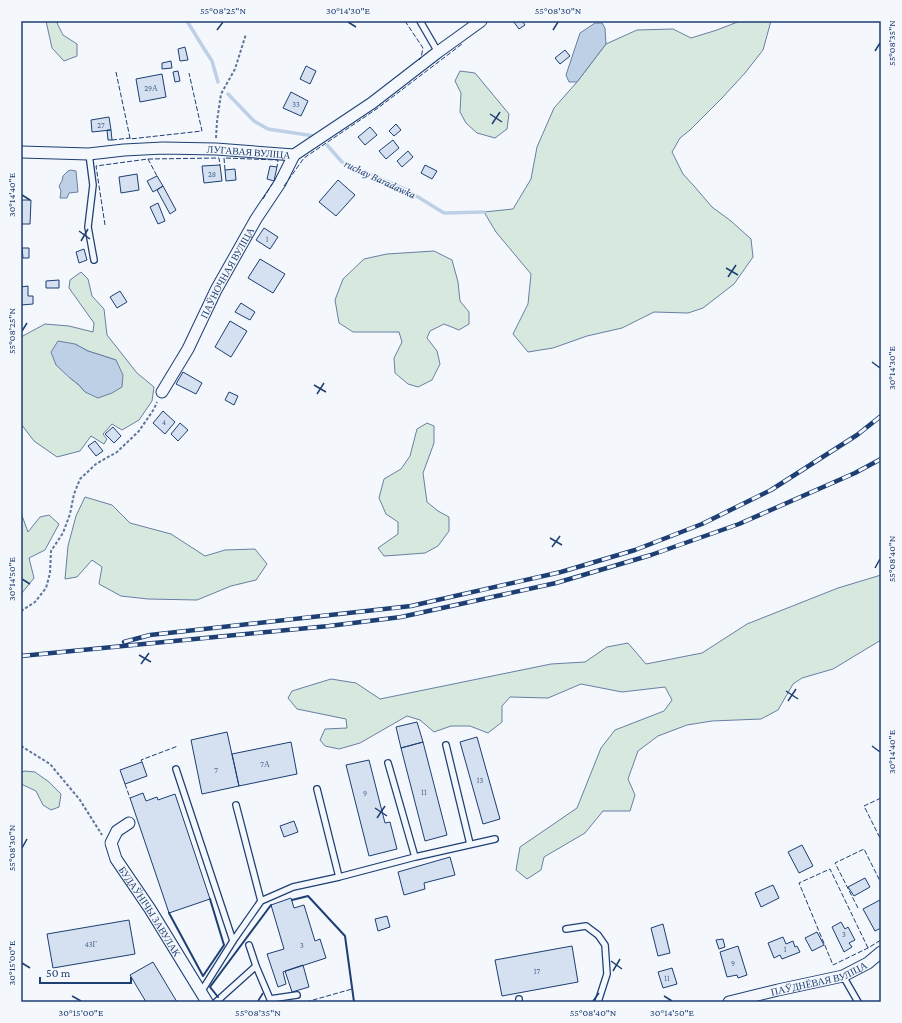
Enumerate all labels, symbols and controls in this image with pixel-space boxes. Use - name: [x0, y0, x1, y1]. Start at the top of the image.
- text: 55°08'25"N: [200, 5, 246, 16]
- text: 30°14'30"E: [326, 5, 371, 16]
- text: 55°08'30"N: [535, 5, 582, 16]
- text: 55°08'35"N: [886, 20, 897, 66]
- house number: 29А: [144, 84, 158, 93]
- house number: 33: [292, 100, 300, 109]
- house number: 27: [97, 121, 105, 130]
- street label: ЛУГАВАЯ ВУЛІЦА: [207, 143, 292, 160]
- water label: ruchay Baradawka: [342, 157, 418, 202]
- house number: 28: [208, 170, 216, 179]
- text: 30°14'40"E: [6, 172, 17, 217]
- street label: ПАЎНОЧНАЯ ВУЛІЦА: [198, 225, 256, 320]
- house number: 1: [266, 235, 269, 244]
- text: 55°08'25"N: [6, 308, 17, 354]
- text: 30°14'30"E: [886, 345, 897, 390]
- house number: 4: [162, 418, 166, 427]
- text: 55°08'40"N: [886, 535, 897, 582]
- text: 30°14'50"E: [6, 556, 17, 601]
- text: 30°14'40"E: [886, 729, 897, 774]
- house number: 7А: [260, 760, 270, 769]
- house number: 7: [214, 766, 218, 775]
- house number: 13: [477, 776, 483, 785]
- house number: 11: [421, 788, 427, 797]
- house number: 9: [363, 789, 367, 798]
- text: 55°08'30"N: [6, 824, 17, 871]
- street label: БУДАЎНІЧЫ ЗАВУЛАК: [117, 864, 183, 959]
- house number: 3: [842, 930, 846, 939]
- text: 30°15'00"E: [6, 940, 17, 985]
- house number: 43Г: [85, 940, 98, 949]
- house number: 3: [300, 941, 304, 950]
- house number: 1: [784, 945, 787, 954]
- scale bar: [40, 959, 131, 985]
- house number: 9: [731, 959, 735, 968]
- street label: ПАЎДНЁВАЯ ВУЛІЦА: [769, 959, 869, 997]
- text: 50 m: [46, 966, 71, 980]
- house number: 17: [534, 967, 540, 976]
- house number: 11: [664, 974, 670, 983]
- text: 30°15'00"E: [59, 1007, 104, 1018]
- text: 55°08'35"N: [235, 1007, 281, 1018]
- text: 55°08'40"N: [570, 1007, 617, 1018]
- text: 30°14'50"E: [650, 1007, 695, 1018]

